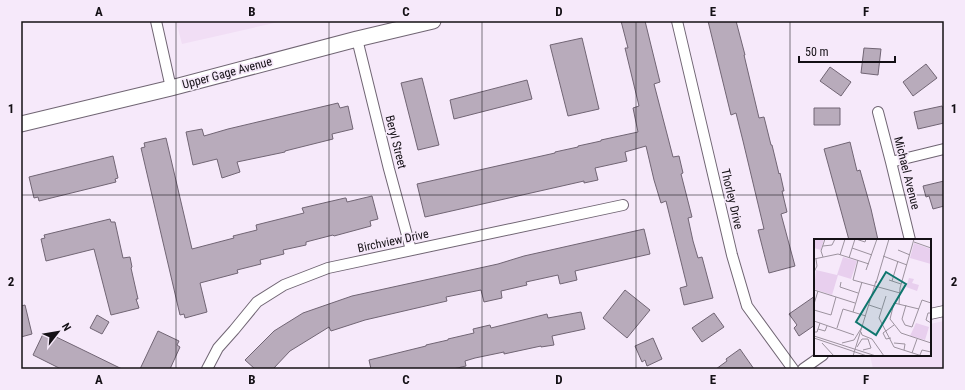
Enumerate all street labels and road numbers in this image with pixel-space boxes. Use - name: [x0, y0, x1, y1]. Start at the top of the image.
- street label: Upper Gage Avenue: [181, 54, 274, 92]
- street label: Beryl Street: [383, 114, 410, 171]
- street label: Michael Avenue: [891, 135, 923, 211]
- street label: Thorley Drive: [718, 167, 746, 231]
- street label: Birchview Drive: [356, 227, 430, 255]

